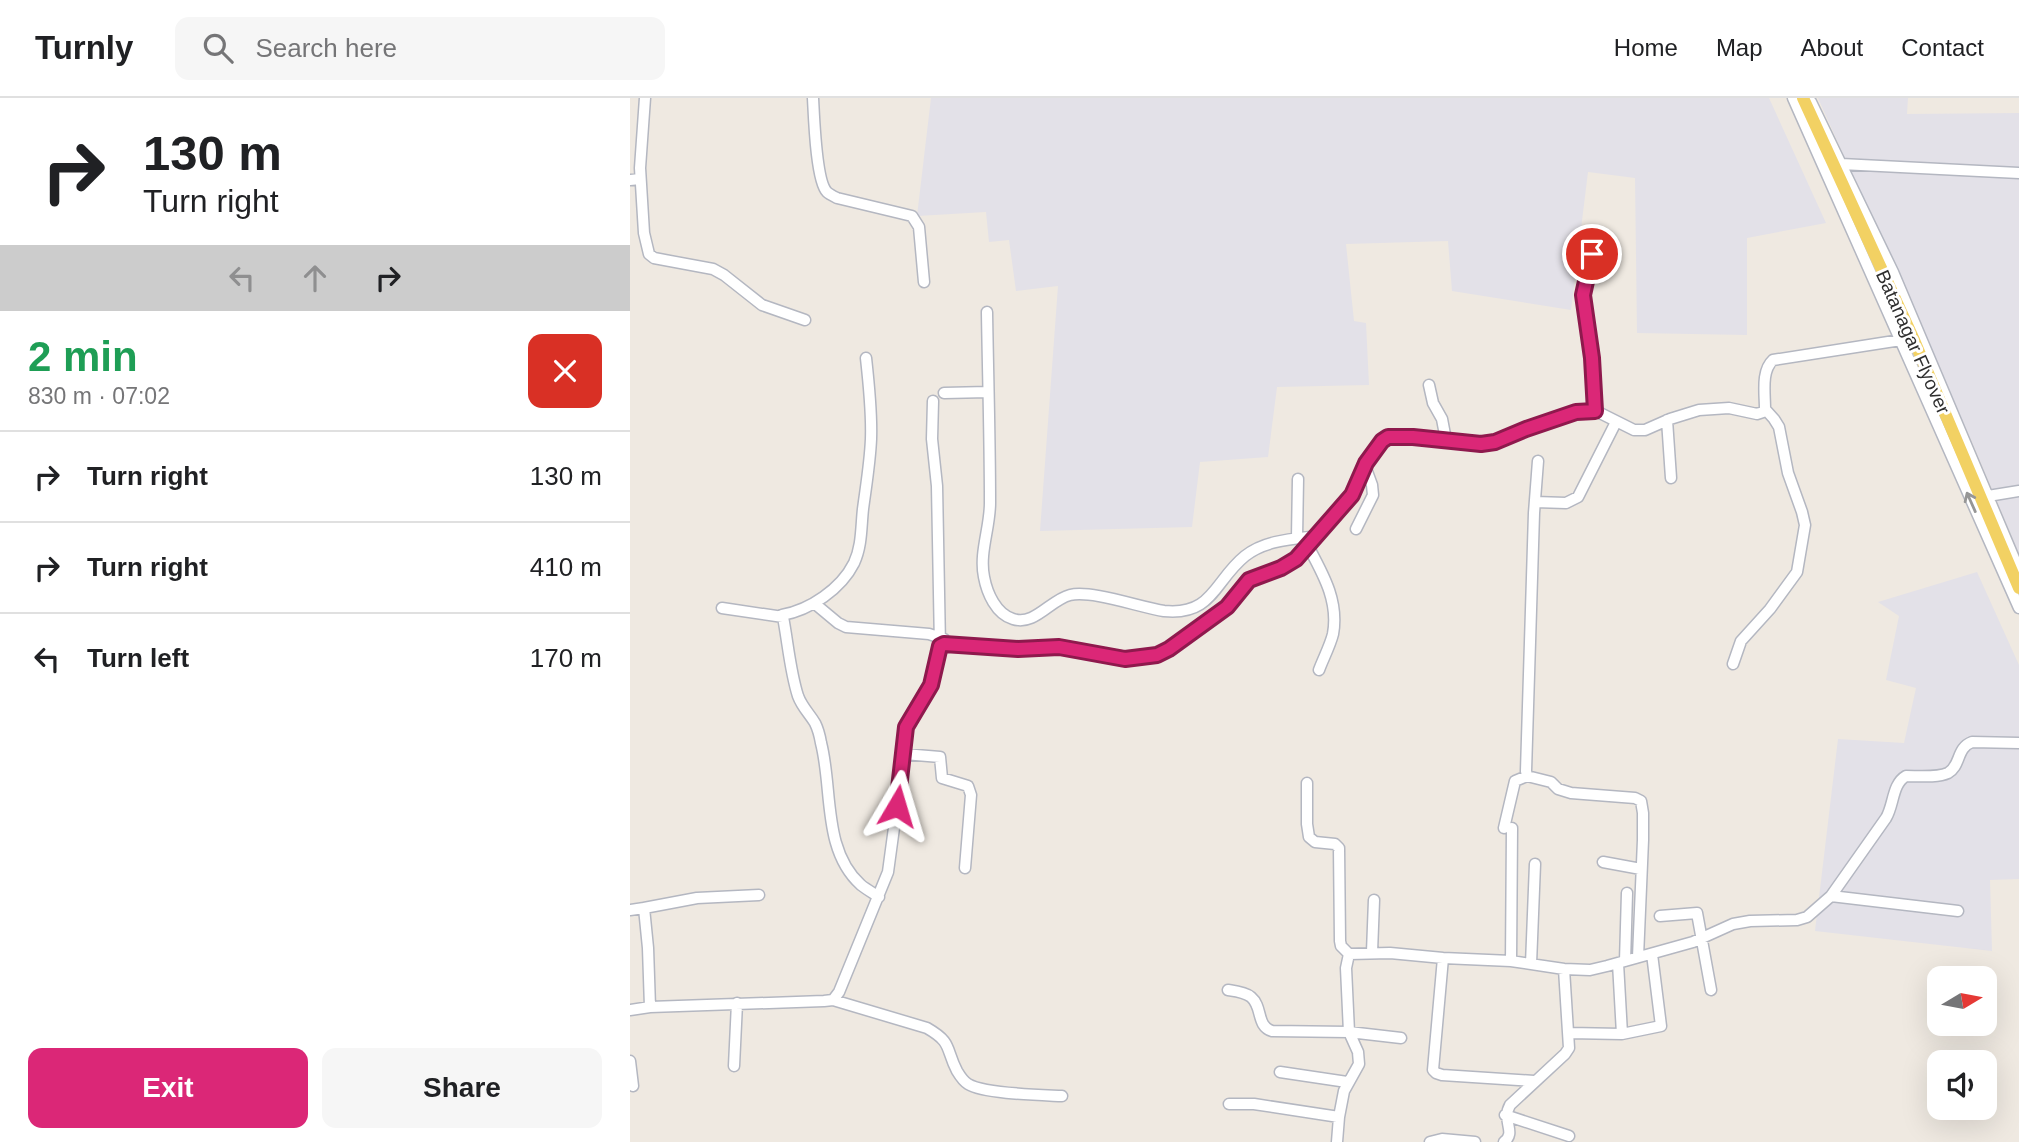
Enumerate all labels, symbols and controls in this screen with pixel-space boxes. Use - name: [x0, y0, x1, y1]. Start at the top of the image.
- search box: [175, 17, 665, 80]
- text: Turnly: [35, 29, 133, 66]
- icon: search: [199, 29, 237, 67]
- text: Search here: [255, 33, 397, 63]
- text: Home: [1614, 34, 1678, 61]
- text: Map: [1716, 34, 1763, 61]
- text: About: [1801, 34, 1863, 61]
- text: Contact: [1901, 34, 1984, 61]
- icon: right: [28, 126, 119, 217]
- text: 130 m: [143, 126, 282, 180]
- text: Turn right: [143, 183, 279, 219]
- pin: [1562, 224, 1622, 284]
- icon: arrive: [1573, 235, 1611, 273]
- icon: left: [223, 259, 261, 297]
- icon: ahead: [296, 259, 334, 297]
- icon: right: [369, 259, 407, 297]
- street label: Batanagar Flyover: [1872, 267, 1954, 418]
- text: 2 min: [28, 333, 138, 380]
- button: close: [528, 334, 602, 408]
- text: 830 m · 07:02: [28, 383, 170, 409]
- icon: right: [28, 458, 66, 496]
- text: Turn right: [87, 461, 208, 491]
- text: 130 m: [530, 461, 602, 491]
- one-way arrow: [1964, 491, 1977, 513]
- icon: right: [28, 549, 66, 587]
- text: Turn right: [87, 552, 208, 582]
- text: 410 m: [530, 552, 602, 582]
- icon: left: [28, 640, 66, 678]
- text: Turn left: [87, 643, 189, 673]
- text: 170 m: [530, 643, 602, 673]
- position arrow: [860, 769, 934, 843]
- north arrow: [1927, 966, 1997, 1036]
- map controls: [1927, 966, 1997, 1120]
- button: Exit: [28, 1048, 308, 1128]
- button: Share: [322, 1048, 602, 1128]
- button: sound: [1927, 1050, 1997, 1120]

